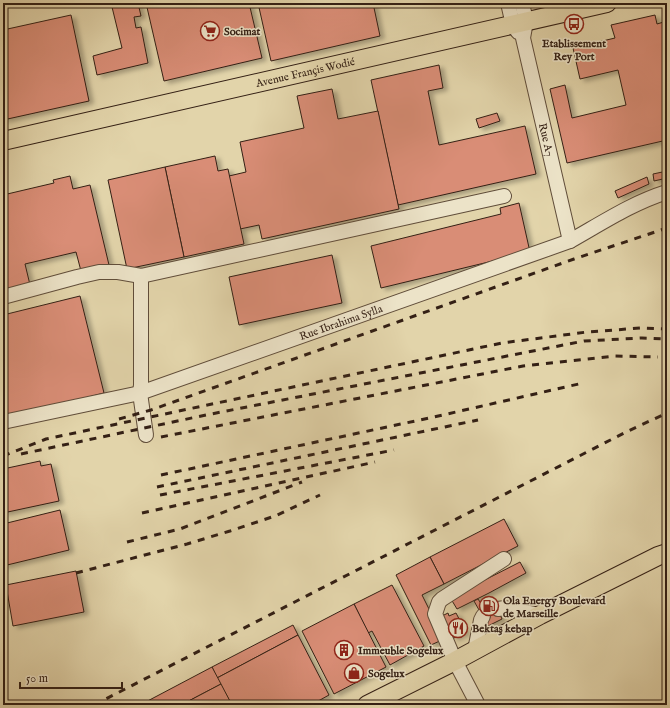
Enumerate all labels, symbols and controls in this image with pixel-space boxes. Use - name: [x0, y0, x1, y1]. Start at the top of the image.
- bus stop icon: Etablissement Rey Port: [563, 13, 585, 35]
- supermarket icon: Socimat: [199, 20, 221, 42]
- place label: Socimat: [224, 25, 260, 39]
- place label: Etablissement Rey Port: [542, 37, 606, 64]
- street label: Avenue Françis Wodié: [254, 55, 356, 91]
- street label: Rue A7: [535, 122, 556, 158]
- street label: Rue Ibrahima Sylla: [298, 302, 385, 344]
- place label: Ola Energy Boulevard de Marseille: [503, 594, 607, 621]
- fuel station icon: Ola Energy Boulevard de Marseille: [478, 595, 500, 617]
- restaurant icon: Bektaş kebap: [447, 617, 469, 639]
- place label: Bektaş kebap: [472, 622, 533, 636]
- building icon: Immeuble Sogelux: [333, 639, 355, 661]
- place label: Immeuble Sogelux: [358, 644, 444, 658]
- shop icon: Sogelux: [343, 662, 365, 684]
- scale bar: [20, 664, 122, 690]
- place label: Sogelux: [368, 667, 405, 681]
- text: 50 m: [26, 671, 48, 686]

